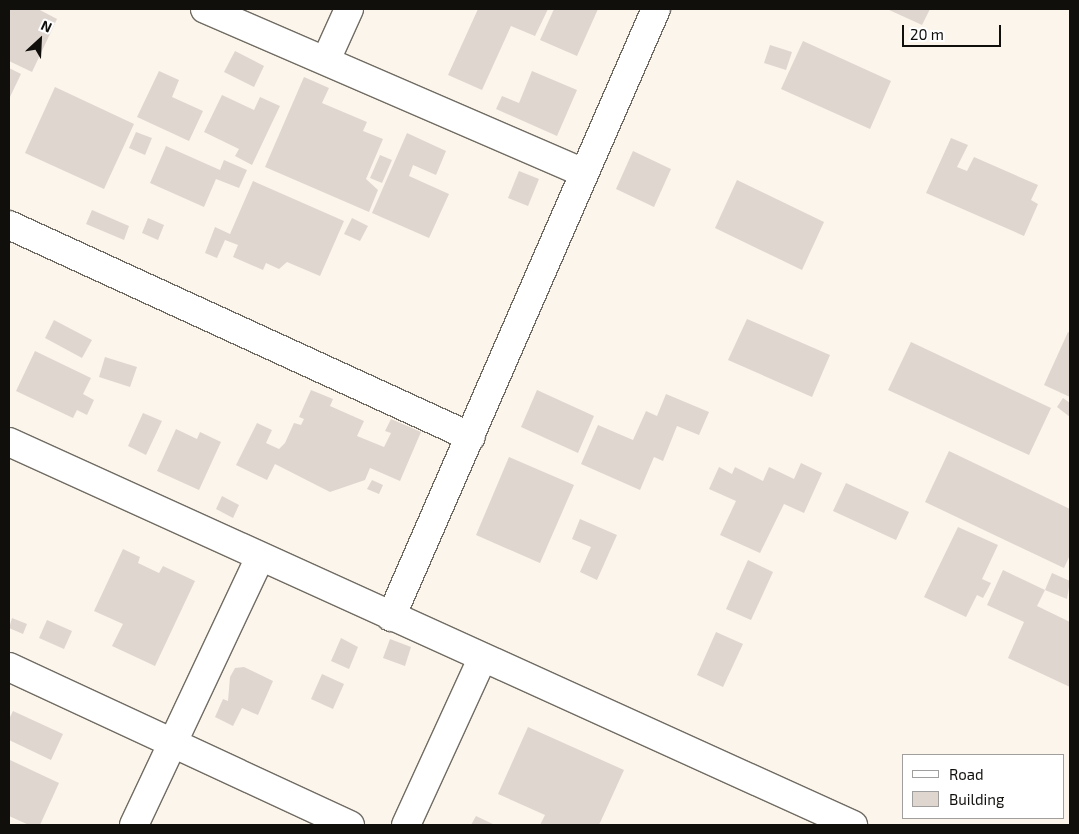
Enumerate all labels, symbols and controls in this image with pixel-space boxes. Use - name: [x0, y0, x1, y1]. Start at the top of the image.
- north arrow: [15, 15, 65, 65]
- scale bar: [904, 15, 1003, 47]
- text: N: [38, 16, 55, 36]
- text: 20 m: [910, 25, 944, 43]
- legend: [902, 754, 1064, 819]
- text: Road: [949, 765, 984, 783]
- text: Building: [949, 790, 1004, 808]

